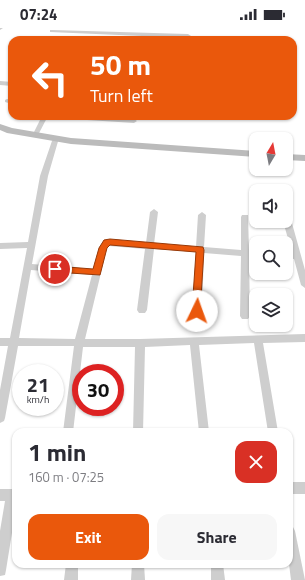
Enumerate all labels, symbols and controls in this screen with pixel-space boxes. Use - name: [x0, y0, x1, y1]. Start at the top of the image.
- text: 07:24: [20, 3, 57, 26]
- text: 50 m: [90, 43, 151, 86]
- icon: left: [24, 52, 76, 104]
- text: Turn left: [90, 82, 153, 109]
- north arrow: [249, 132, 293, 176]
- map controls: [249, 132, 293, 332]
- button: sound: [249, 184, 293, 228]
- button: search: [249, 236, 293, 280]
- pin: [38, 252, 72, 286]
- icon: arrive: [44, 258, 66, 280]
- button: layers: [249, 288, 293, 332]
- position arrow: [176, 290, 218, 332]
- speed limit sign: 30: [72, 364, 124, 416]
- text: 21: [27, 369, 49, 400]
- text: km/h: [27, 392, 49, 407]
- text: 1 min: [28, 434, 86, 470]
- button: close: [235, 441, 277, 483]
- text: 160 m · 07:25: [28, 467, 104, 487]
- button: Exit: [28, 514, 149, 560]
- button: Share: [157, 514, 277, 560]

